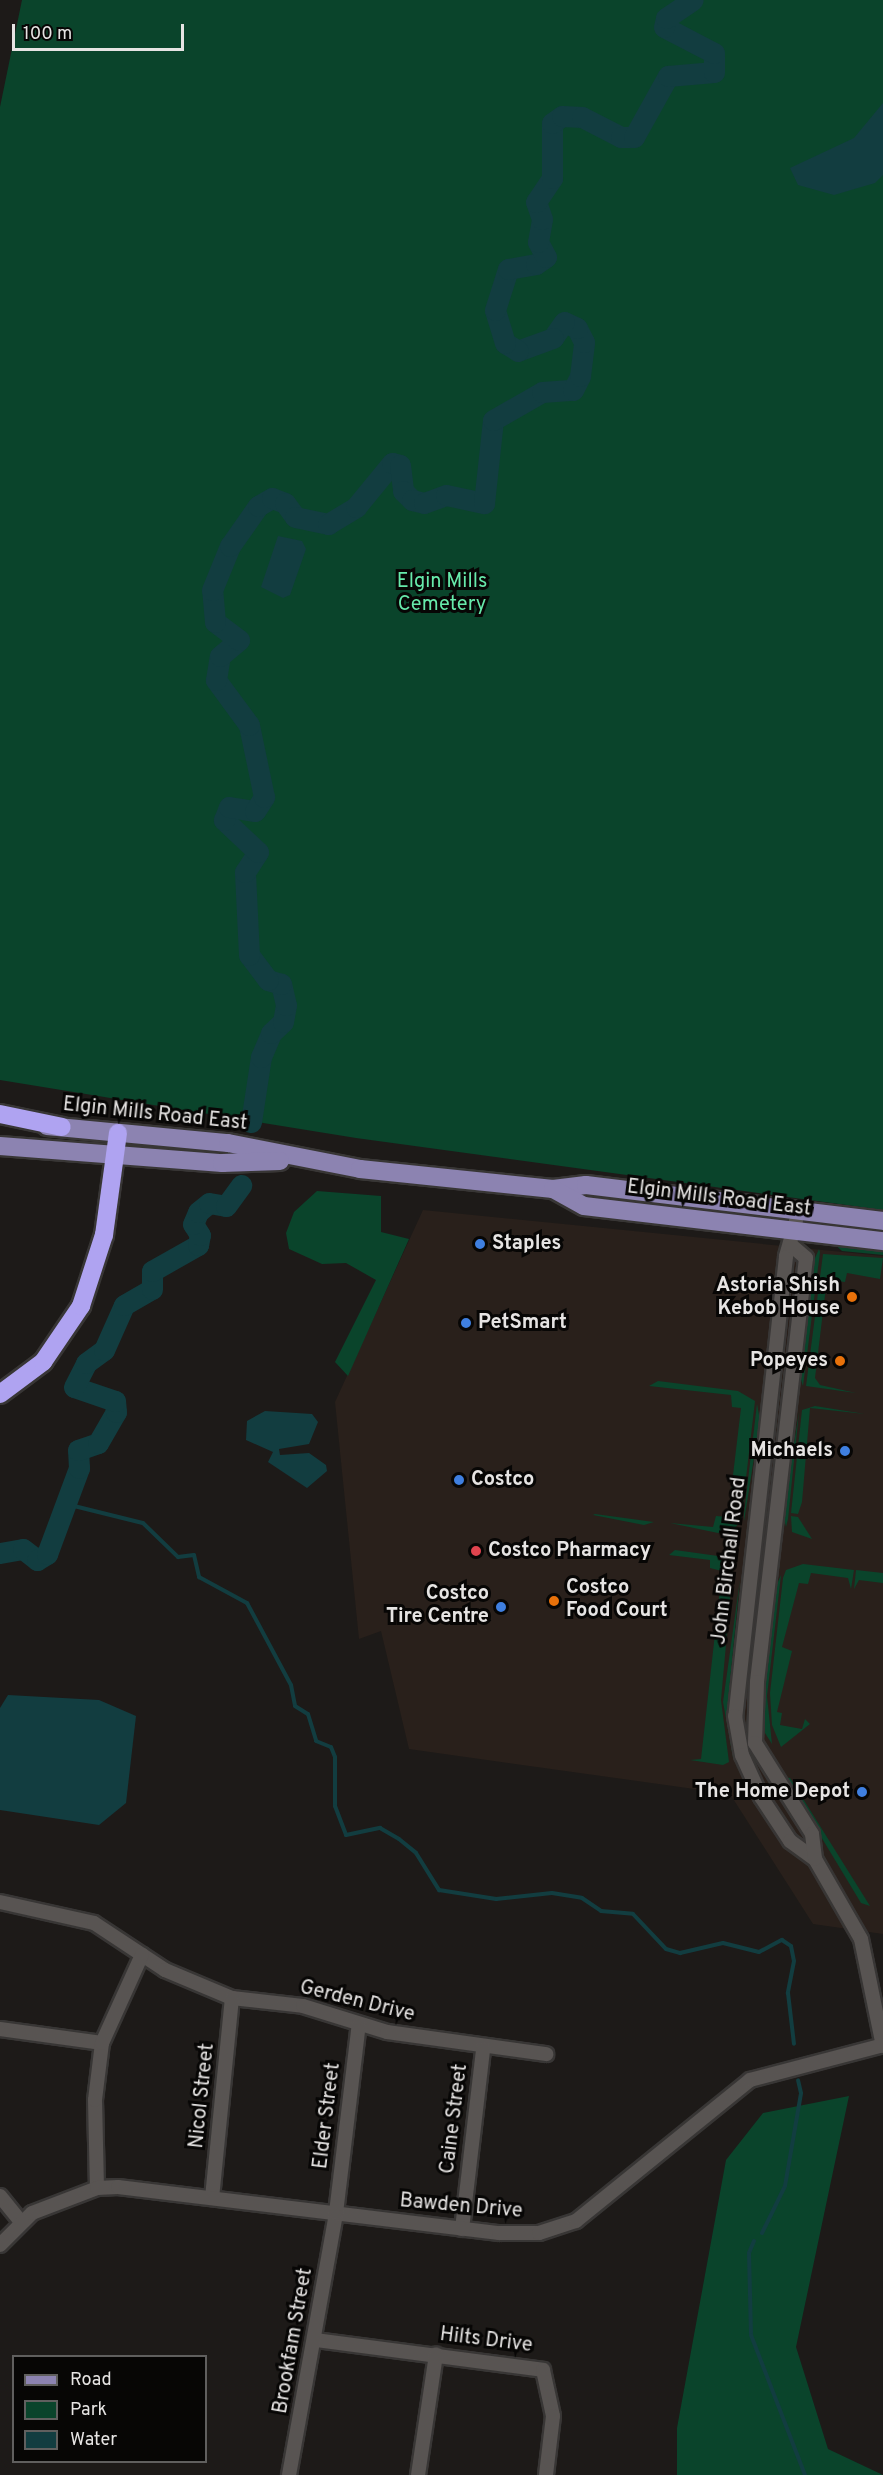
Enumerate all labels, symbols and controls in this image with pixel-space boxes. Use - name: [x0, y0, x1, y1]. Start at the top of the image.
- scale bar: [15, 12, 188, 50]
- text: 100 m: [23, 23, 72, 46]
- park label: Elgin Mills Cemetery: [397, 570, 487, 617]
- street label: Elgin Mills Road East: [62, 1093, 248, 1137]
- street label: Elgin Mills Road East: [626, 1176, 812, 1222]
- place label: Staples: [492, 1232, 561, 1256]
- marker: Staples: [473, 1237, 487, 1251]
- place label: Astoria Shish Kebob House: [716, 1274, 840, 1321]
- marker: Astoria Shish Kebob House: [845, 1290, 859, 1304]
- place label: PetSmart: [478, 1311, 567, 1335]
- marker: PetSmart: [459, 1316, 473, 1330]
- place label: Popeyes: [750, 1349, 828, 1373]
- marker: Popeyes: [833, 1354, 847, 1368]
- place label: Michaels: [750, 1439, 833, 1463]
- marker: Michaels: [838, 1444, 852, 1458]
- place label: Costco: [471, 1468, 534, 1492]
- marker: Costco: [452, 1473, 466, 1487]
- street label: John Birchall Road: [708, 1476, 752, 1646]
- place label: Costco Pharmacy: [488, 1539, 651, 1563]
- marker: Costco Pharmacy: [469, 1544, 483, 1558]
- place label: Costco Food Court: [566, 1577, 668, 1624]
- place label: Costco Tire Centre: [386, 1583, 489, 1630]
- marker: Costco Food Court: [547, 1594, 561, 1608]
- marker: Costco Tire Centre: [494, 1600, 508, 1614]
- place label: The Home Depot: [695, 1780, 850, 1804]
- marker: The Home Depot: [855, 1785, 869, 1799]
- street label: Gerden Drive: [297, 1976, 417, 2028]
- street label: Nicol Street: [186, 2042, 220, 2150]
- street label: Elder Street: [310, 2061, 346, 2171]
- street label: Caine Street: [436, 2063, 474, 2175]
- street label: Bawden Drive: [399, 2190, 523, 2224]
- street label: Brookfam Street: [269, 2266, 319, 2416]
- street label: Hilts Drive: [438, 2323, 534, 2359]
- legend: [12, 2355, 207, 2463]
- text: Road: [70, 2369, 112, 2392]
- text: Park: [70, 2399, 107, 2422]
- text: Water: [70, 2429, 117, 2452]

